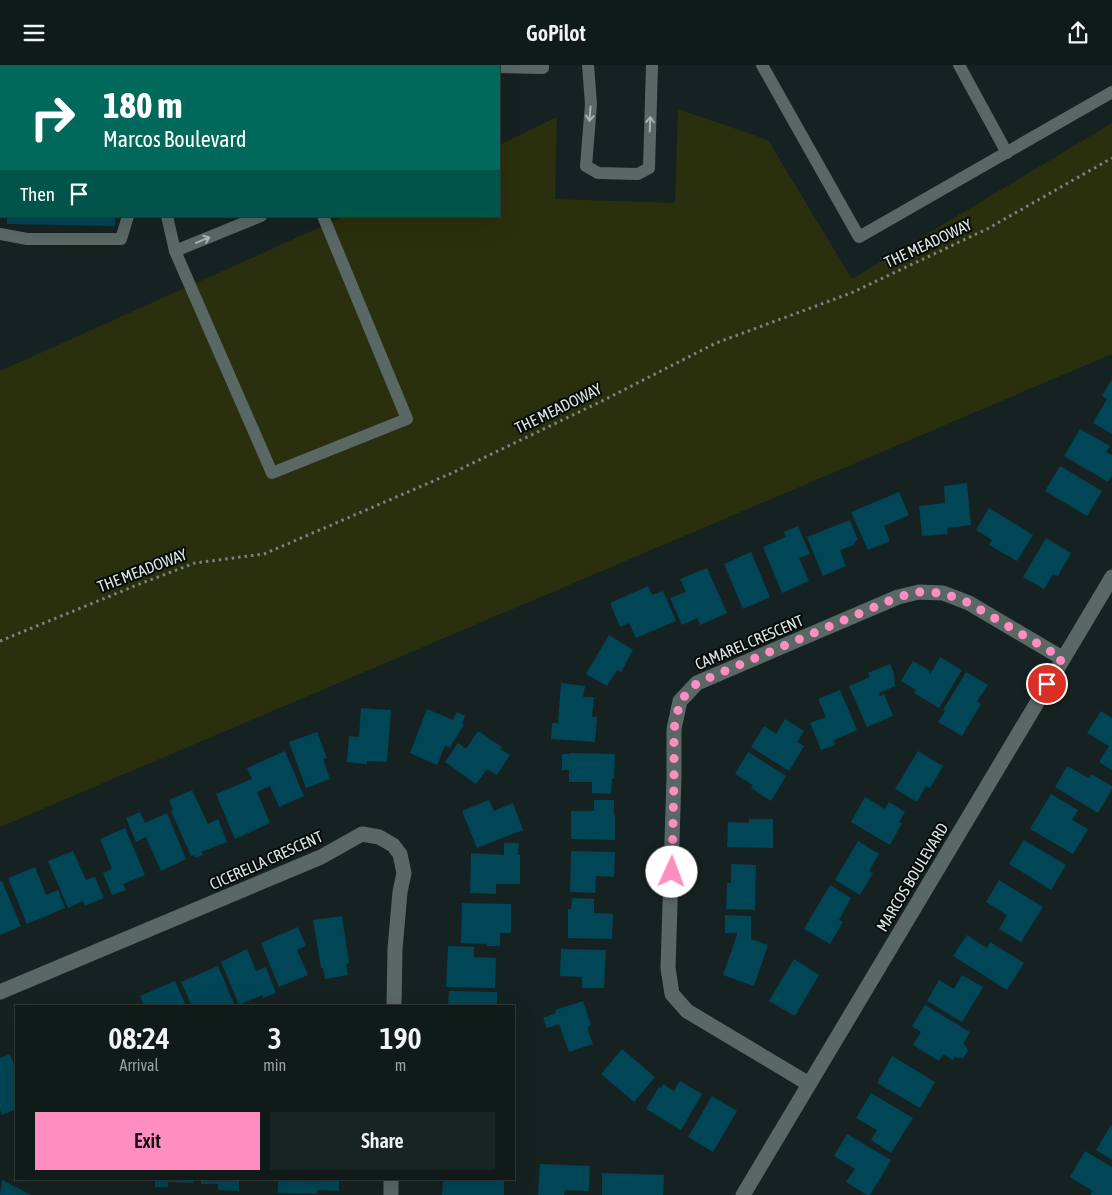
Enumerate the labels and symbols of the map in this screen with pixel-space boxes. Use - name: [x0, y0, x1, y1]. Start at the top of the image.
- one-way arrow: [586, 105, 595, 121]
- one-way arrow: [645, 116, 655, 132]
- street label: THE MEADOWAY: [881, 215, 975, 271]
- one-way arrow: [195, 234, 210, 244]
- street label: THE MEADOWAY: [512, 379, 605, 437]
- street label: THE MEADOWAY: [95, 544, 190, 595]
- street label: CAMAREL CRESCENT: [692, 611, 806, 673]
- pin: [1026, 663, 1068, 705]
- street label: MARCOS BOULEVARD: [873, 820, 951, 934]
- street label: CICERELLA CRESCENT: [207, 827, 325, 893]
- position arrow: [645, 845, 697, 897]

